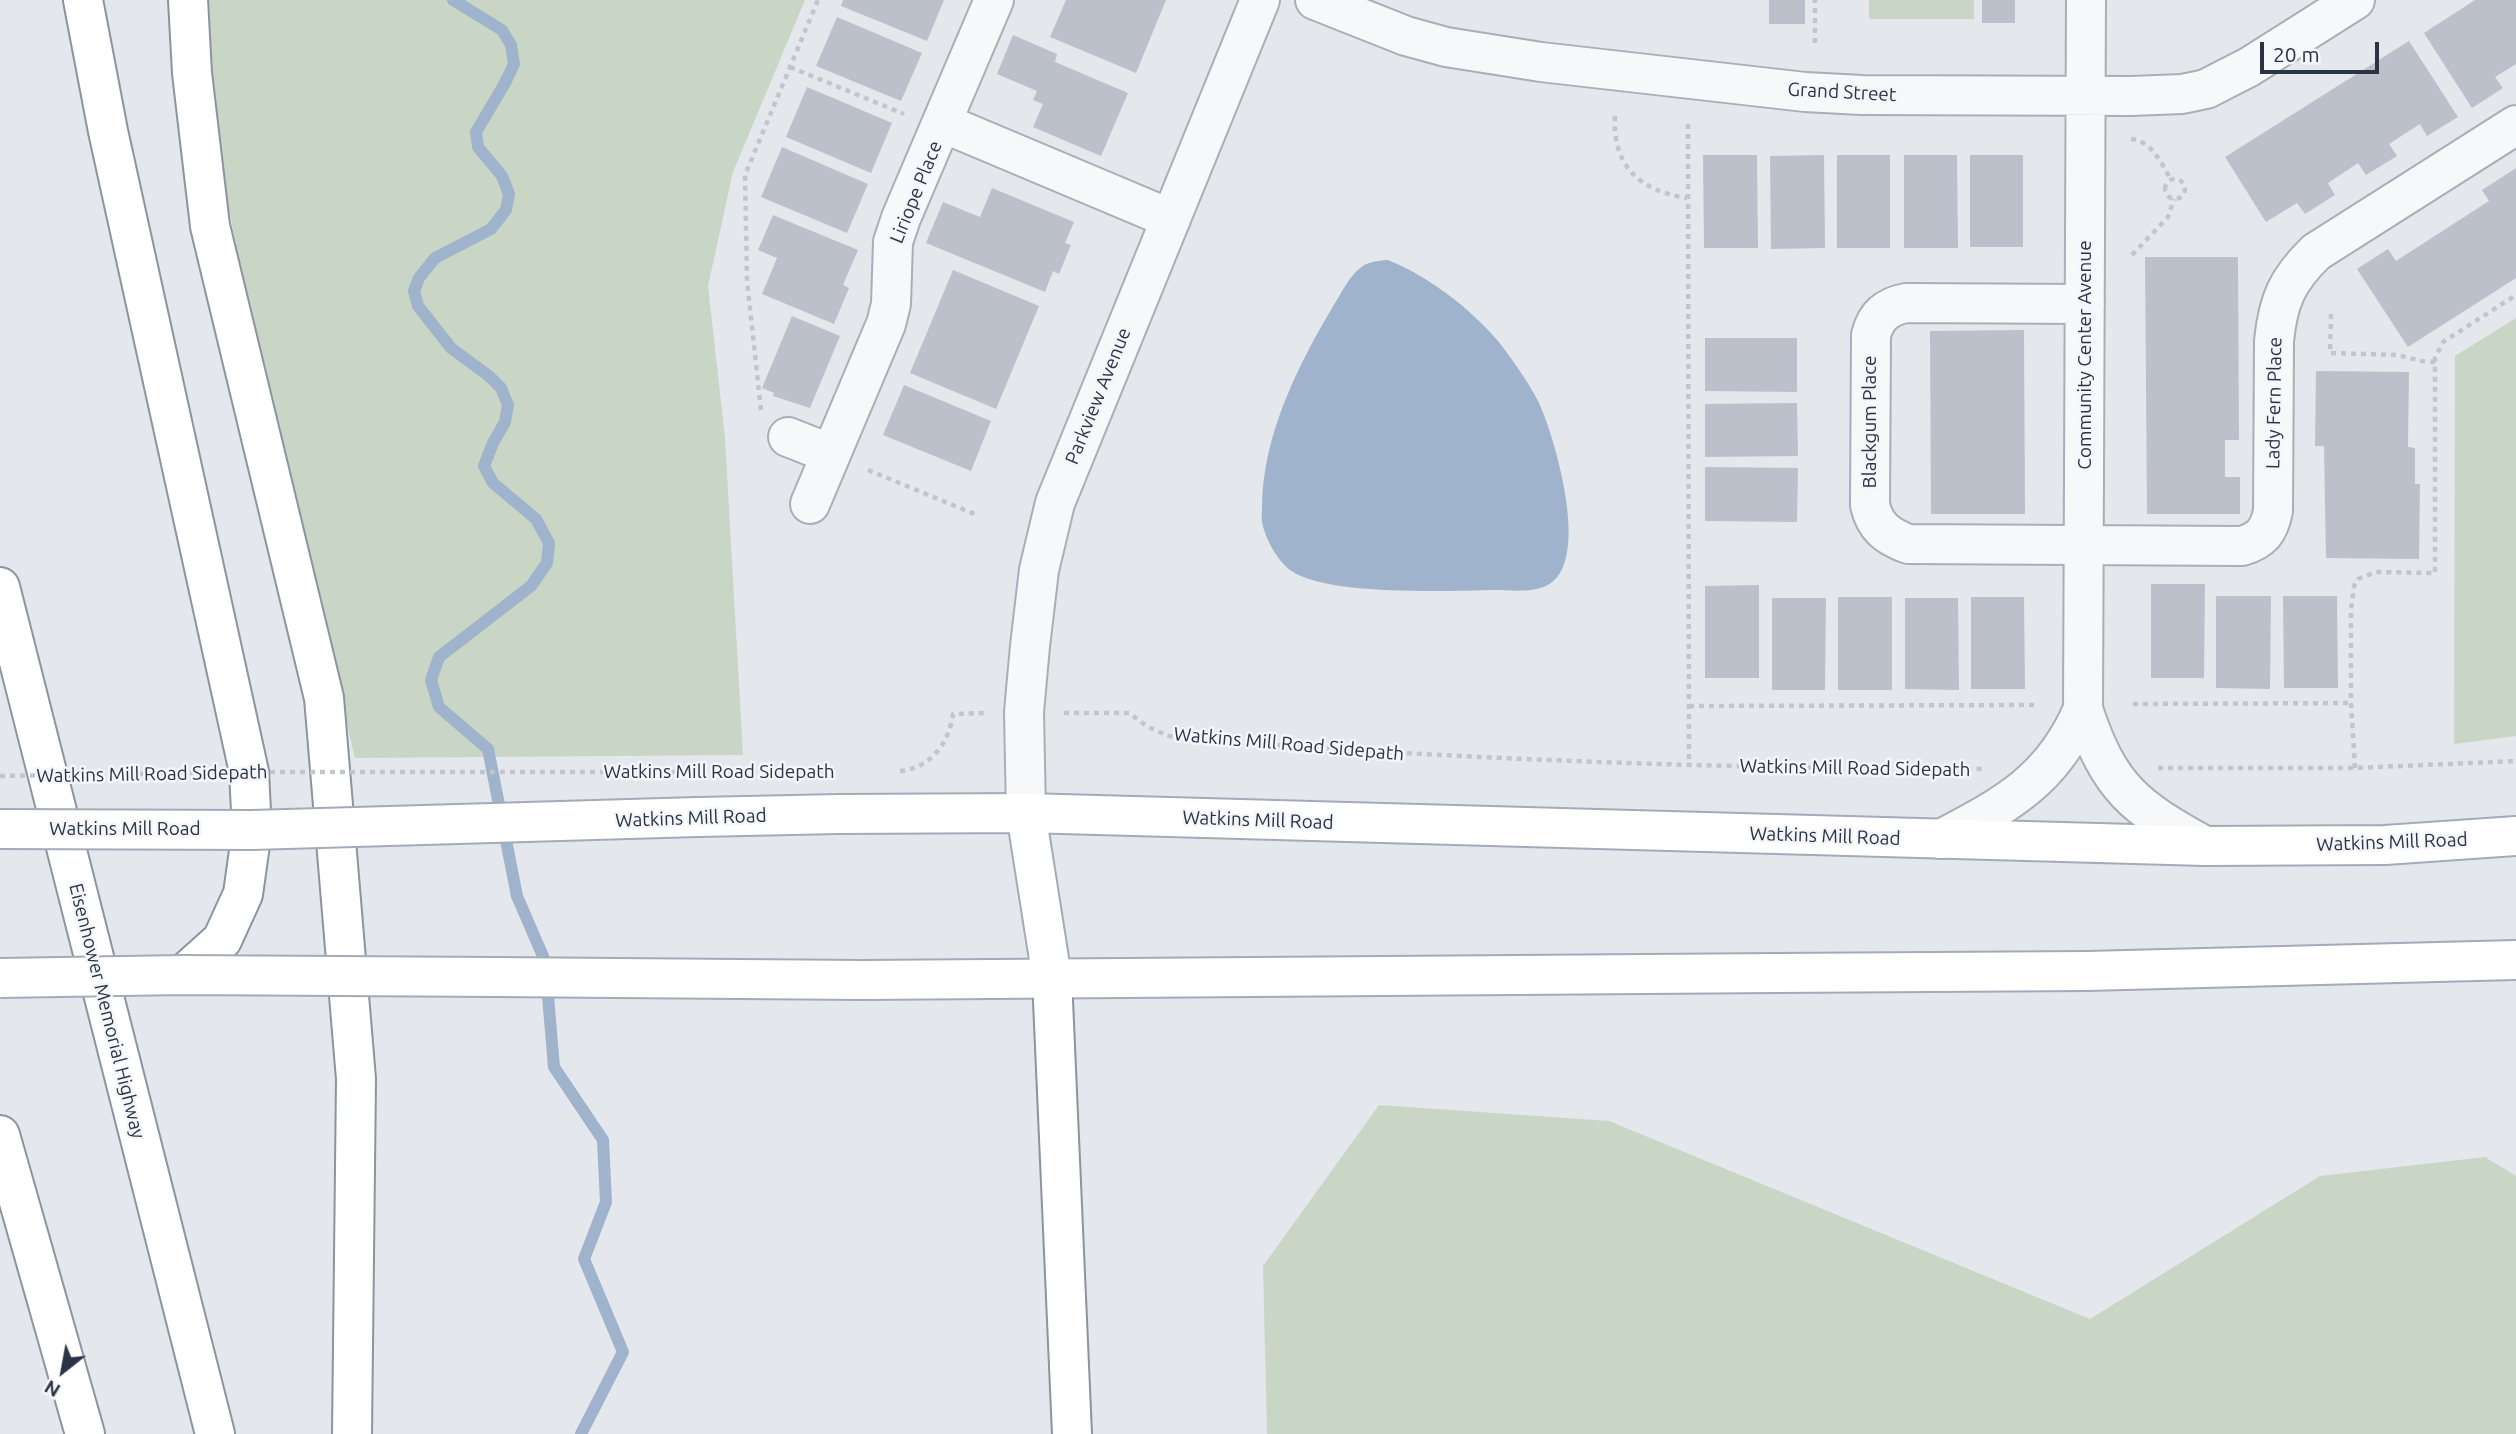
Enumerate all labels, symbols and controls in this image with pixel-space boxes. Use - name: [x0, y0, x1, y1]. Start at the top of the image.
- scale bar: [2264, 28, 2383, 72]
- text: 20 m: [2273, 42, 2320, 66]
- street label: Grand Street: [1787, 78, 1897, 106]
- street label: Liriope Place: [885, 137, 947, 247]
- street label: Community Center Avenue: [2074, 240, 2096, 470]
- street label: Parkview Avenue: [1060, 324, 1136, 468]
- street label: Lady Fern Place: [2261, 337, 2287, 469]
- street label: Blackgum Place: [1859, 356, 1881, 488]
- street label: Watkins Mill Road Sidepath: [1173, 723, 1405, 765]
- street label: Watkins Mill Road Sidepath: [1739, 755, 1971, 781]
- street label: Watkins Mill Road Sidepath: [36, 761, 268, 787]
- street label: Watkins Mill Road Sidepath: [603, 761, 835, 783]
- street label: Watkins Mill Road: [615, 804, 767, 832]
- street label: Watkins Mill Road: [1182, 806, 1334, 834]
- street label: Watkins Mill Road: [49, 818, 201, 840]
- street label: Watkins Mill Road: [1749, 822, 1901, 850]
- street label: Watkins Mill Road: [2316, 828, 2468, 856]
- street label: Eisenhower Memorial Highway: [64, 881, 150, 1141]
- north arrow: [28, 1336, 98, 1406]
- text: N: [40, 1376, 64, 1402]

